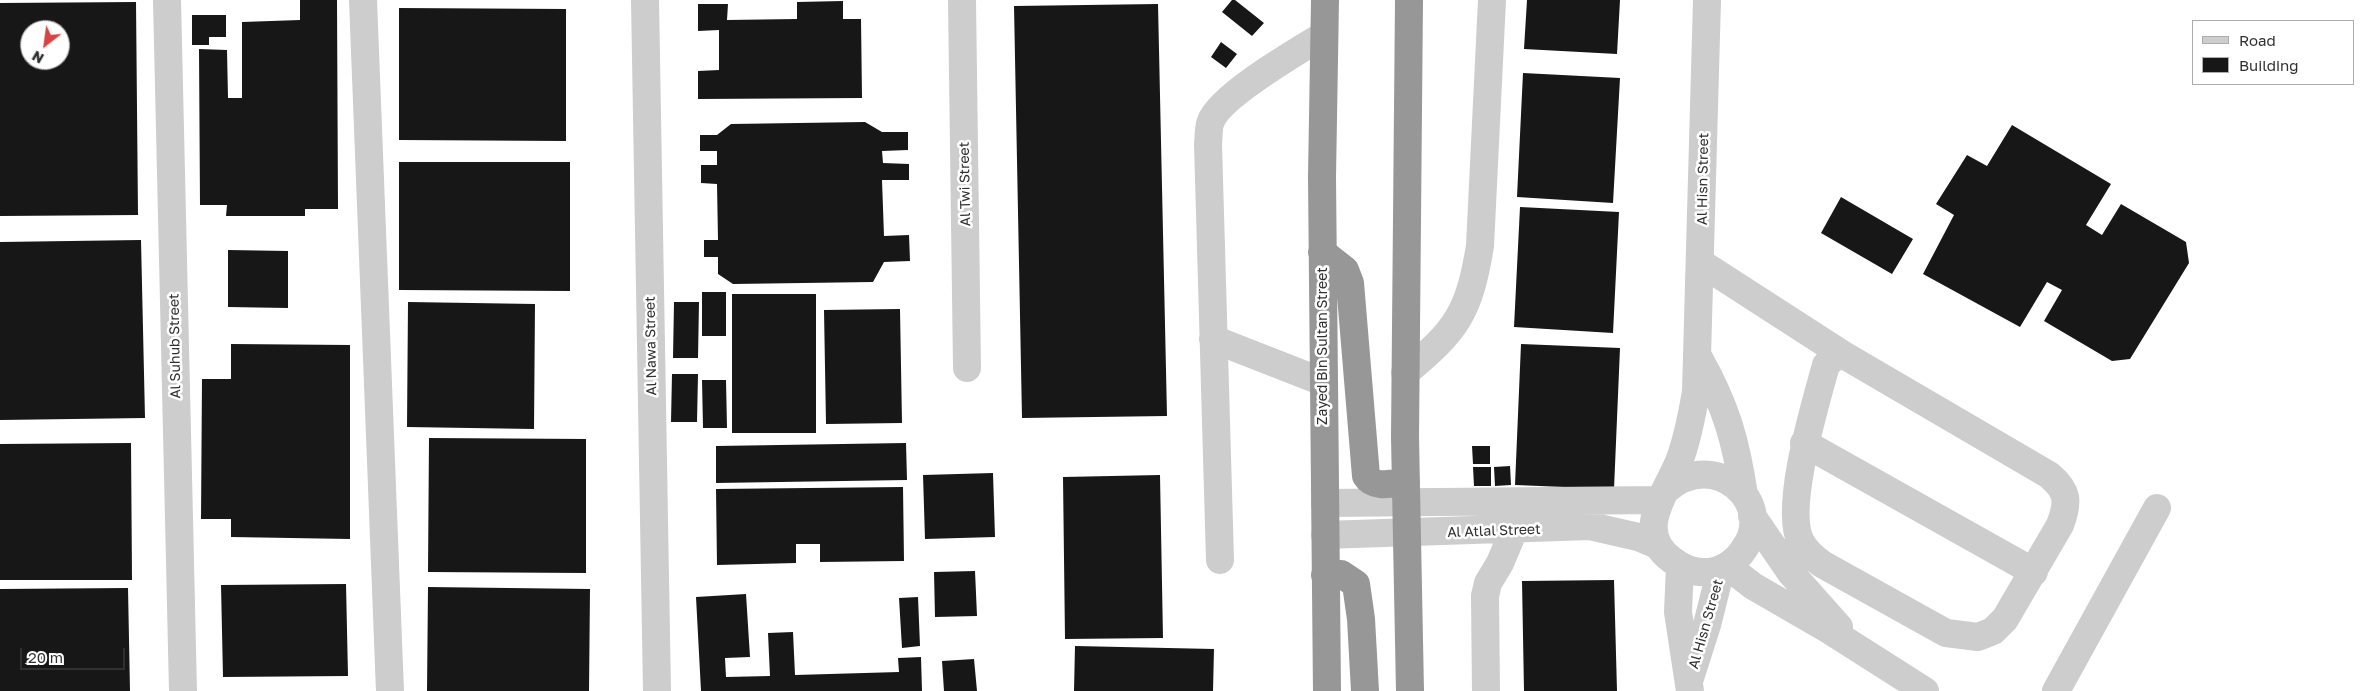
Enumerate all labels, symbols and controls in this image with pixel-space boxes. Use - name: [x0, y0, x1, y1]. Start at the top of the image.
- north arrow: [20, 20, 70, 70]
- legend: [2192, 20, 2355, 85]
- text: Road: [2239, 31, 2276, 49]
- text: N: [29, 48, 47, 68]
- text: Building: [2239, 56, 2299, 74]
- street label: Al Hisn Street: [1694, 133, 1712, 225]
- street label: Al Twi Street: [956, 142, 974, 226]
- street label: Zayed Bin Sultan Street: [1315, 267, 1331, 425]
- street label: Al Suhub Street: [166, 293, 184, 399]
- street label: Al Nawa Street: [642, 296, 660, 396]
- street label: Al Atlal Street: [1447, 521, 1541, 541]
- street label: Al Hisn Street: [1685, 577, 1727, 671]
- scale bar: [22, 638, 128, 670]
- text: 20 m: [28, 648, 63, 666]

